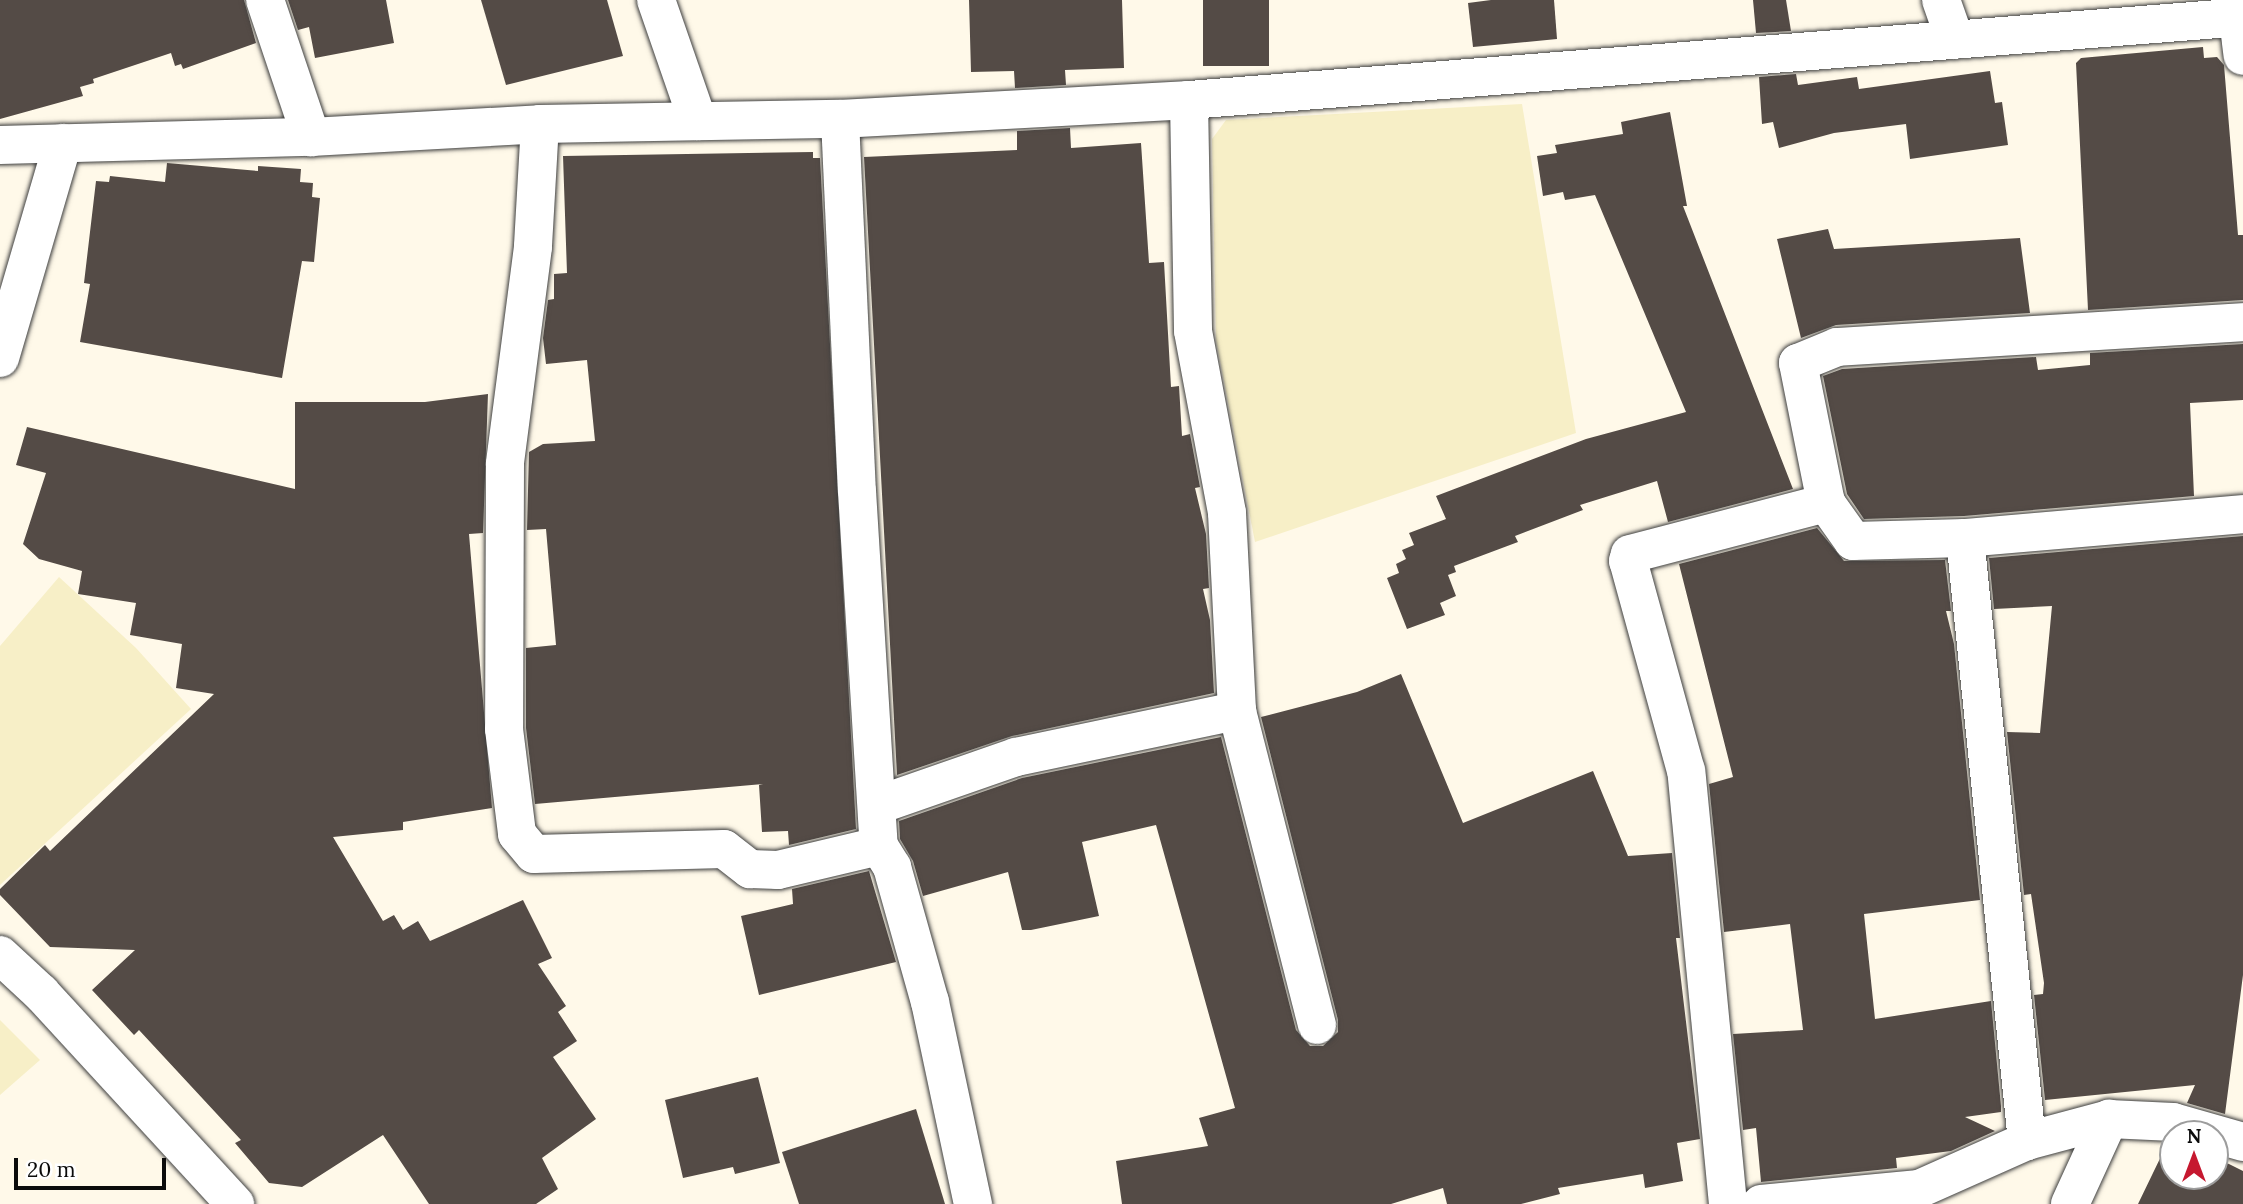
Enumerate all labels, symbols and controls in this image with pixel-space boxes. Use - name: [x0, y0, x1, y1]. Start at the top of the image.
- north arrow: [2159, 1120, 2229, 1190]
- text: N: [2187, 1124, 2201, 1148]
- scale bar: [18, 1144, 170, 1188]
- text: 20 m: [27, 1156, 76, 1183]

